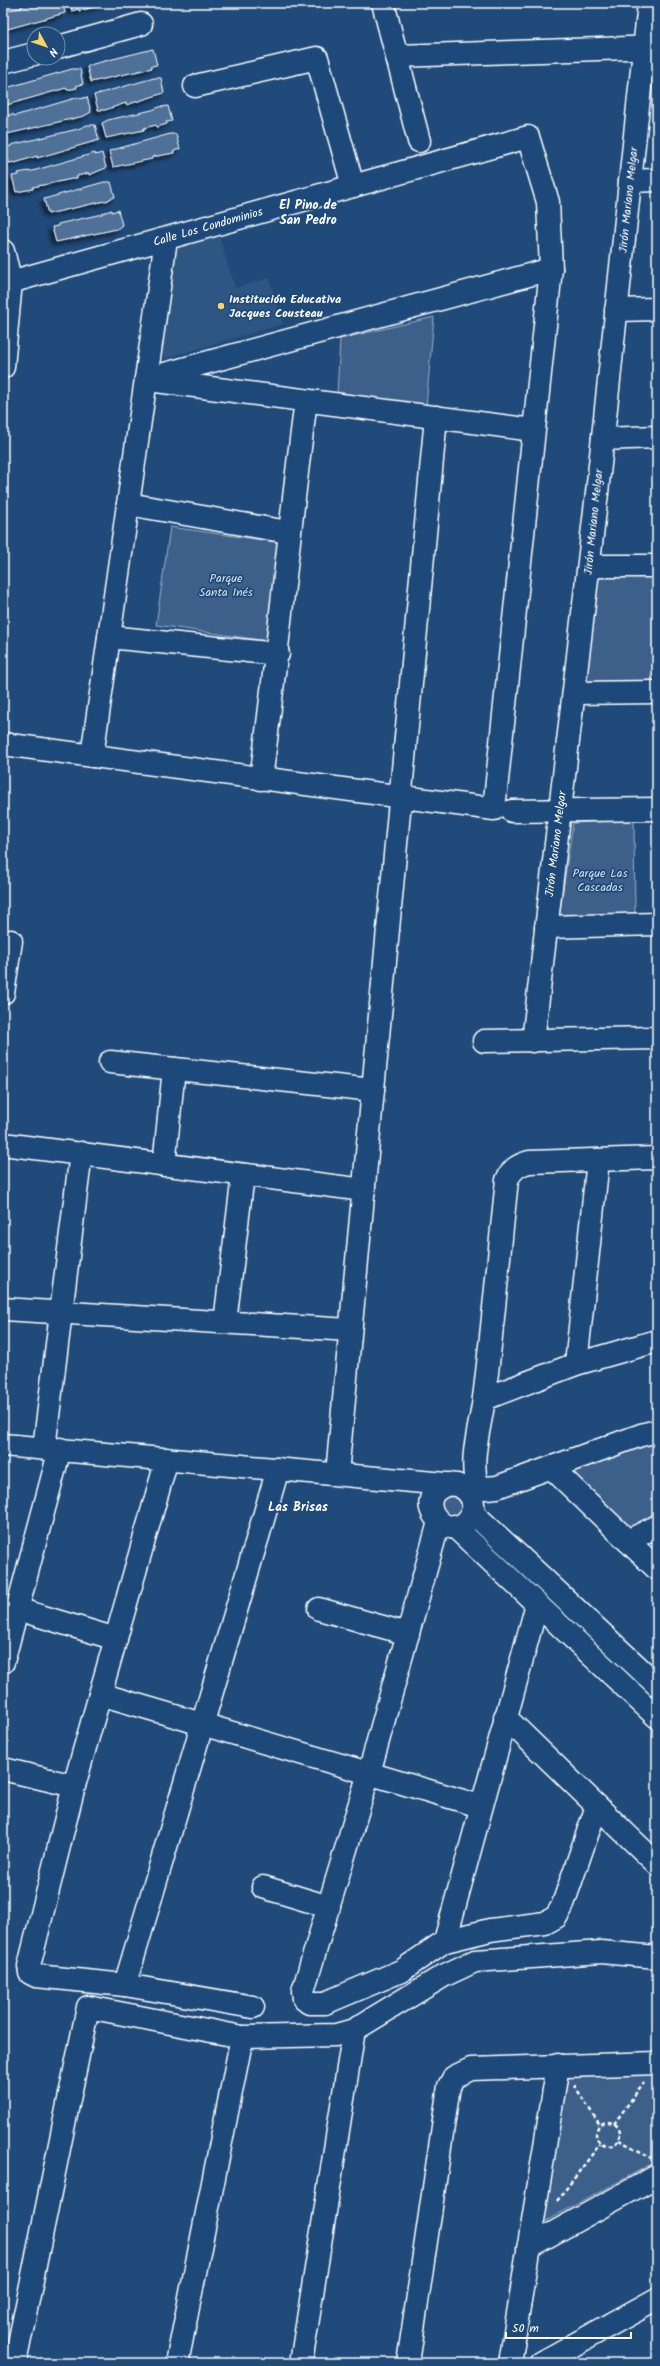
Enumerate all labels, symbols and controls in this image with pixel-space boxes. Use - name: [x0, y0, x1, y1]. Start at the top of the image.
- north arrow: [26, 26, 66, 66]
- text: N: [44, 43, 62, 60]
- street label: Jirón Mariano Melgar: [613, 145, 643, 254]
- district label: El Pino de San Pedro: [279, 195, 337, 231]
- street label: Calle Los Condominios: [151, 202, 265, 252]
- place label: Institución Educativa Jacques Cousteau: [229, 290, 341, 323]
- marker: Institución Educativa Jacques Cousteau: [216, 301, 226, 311]
- street label: Jirón Mariano Melgar: [578, 467, 608, 576]
- park label: Parque Santa Inés: [199, 569, 253, 602]
- street label: Jirón Mariano Melgar: [540, 789, 572, 898]
- park label: Parque Las Cascadas: [572, 864, 628, 897]
- district label: Las Brisas: [268, 1497, 328, 1518]
- scale bar: [506, 2314, 631, 2340]
- text: 50 m: [512, 2319, 539, 2338]

